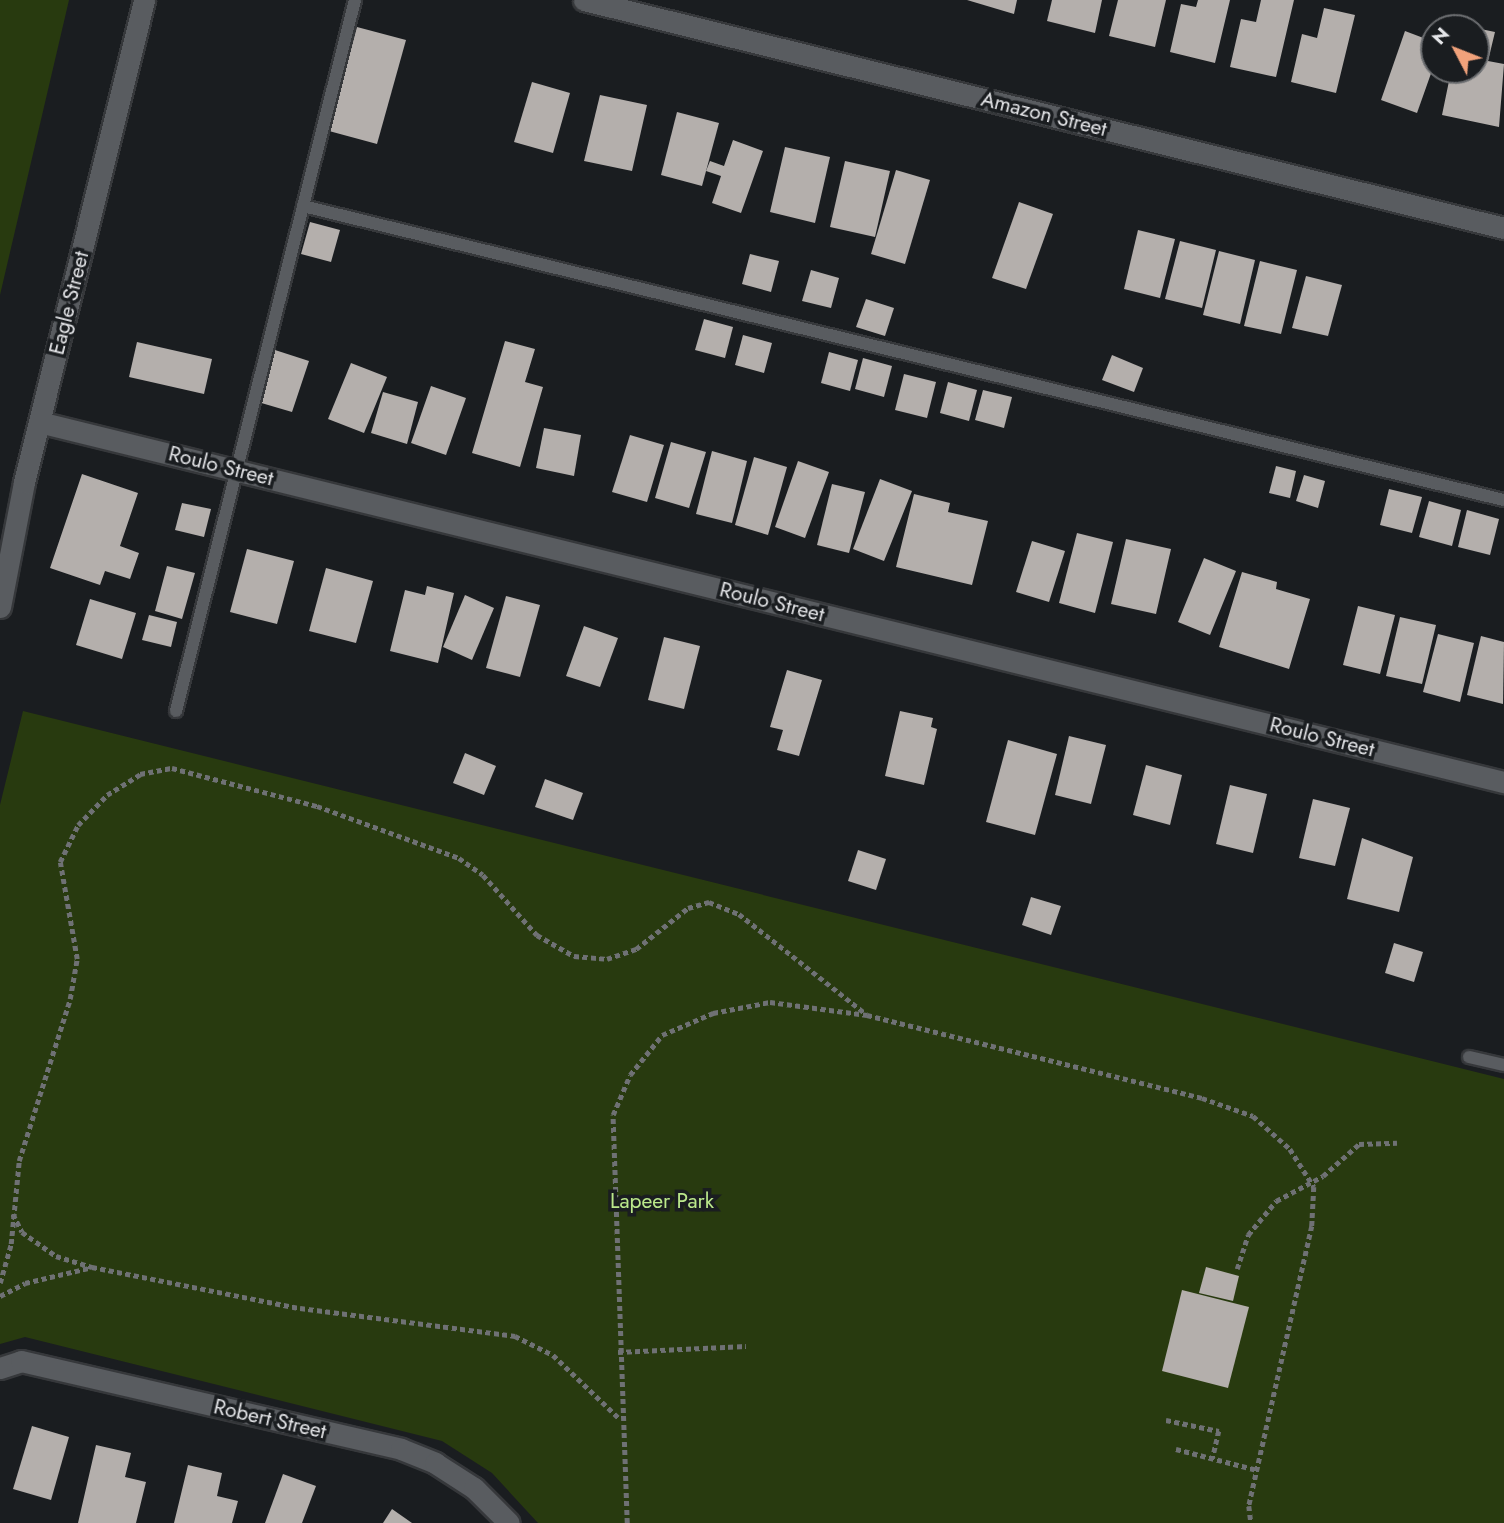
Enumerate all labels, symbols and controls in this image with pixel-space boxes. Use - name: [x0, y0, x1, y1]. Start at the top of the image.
- north arrow: [1420, 14, 1490, 84]
- text: N: [1425, 21, 1456, 51]
- street label: Amazon Street: [979, 86, 1109, 142]
- street label: Eagle Street: [44, 249, 94, 357]
- street label: Roulo Street: [166, 441, 276, 491]
- street label: Roulo Street: [717, 577, 827, 627]
- street label: Roulo Street: [1267, 712, 1377, 762]
- park label: Lapeer Park: [610, 1188, 714, 1214]
- street label: Robert Street: [211, 1394, 329, 1444]

